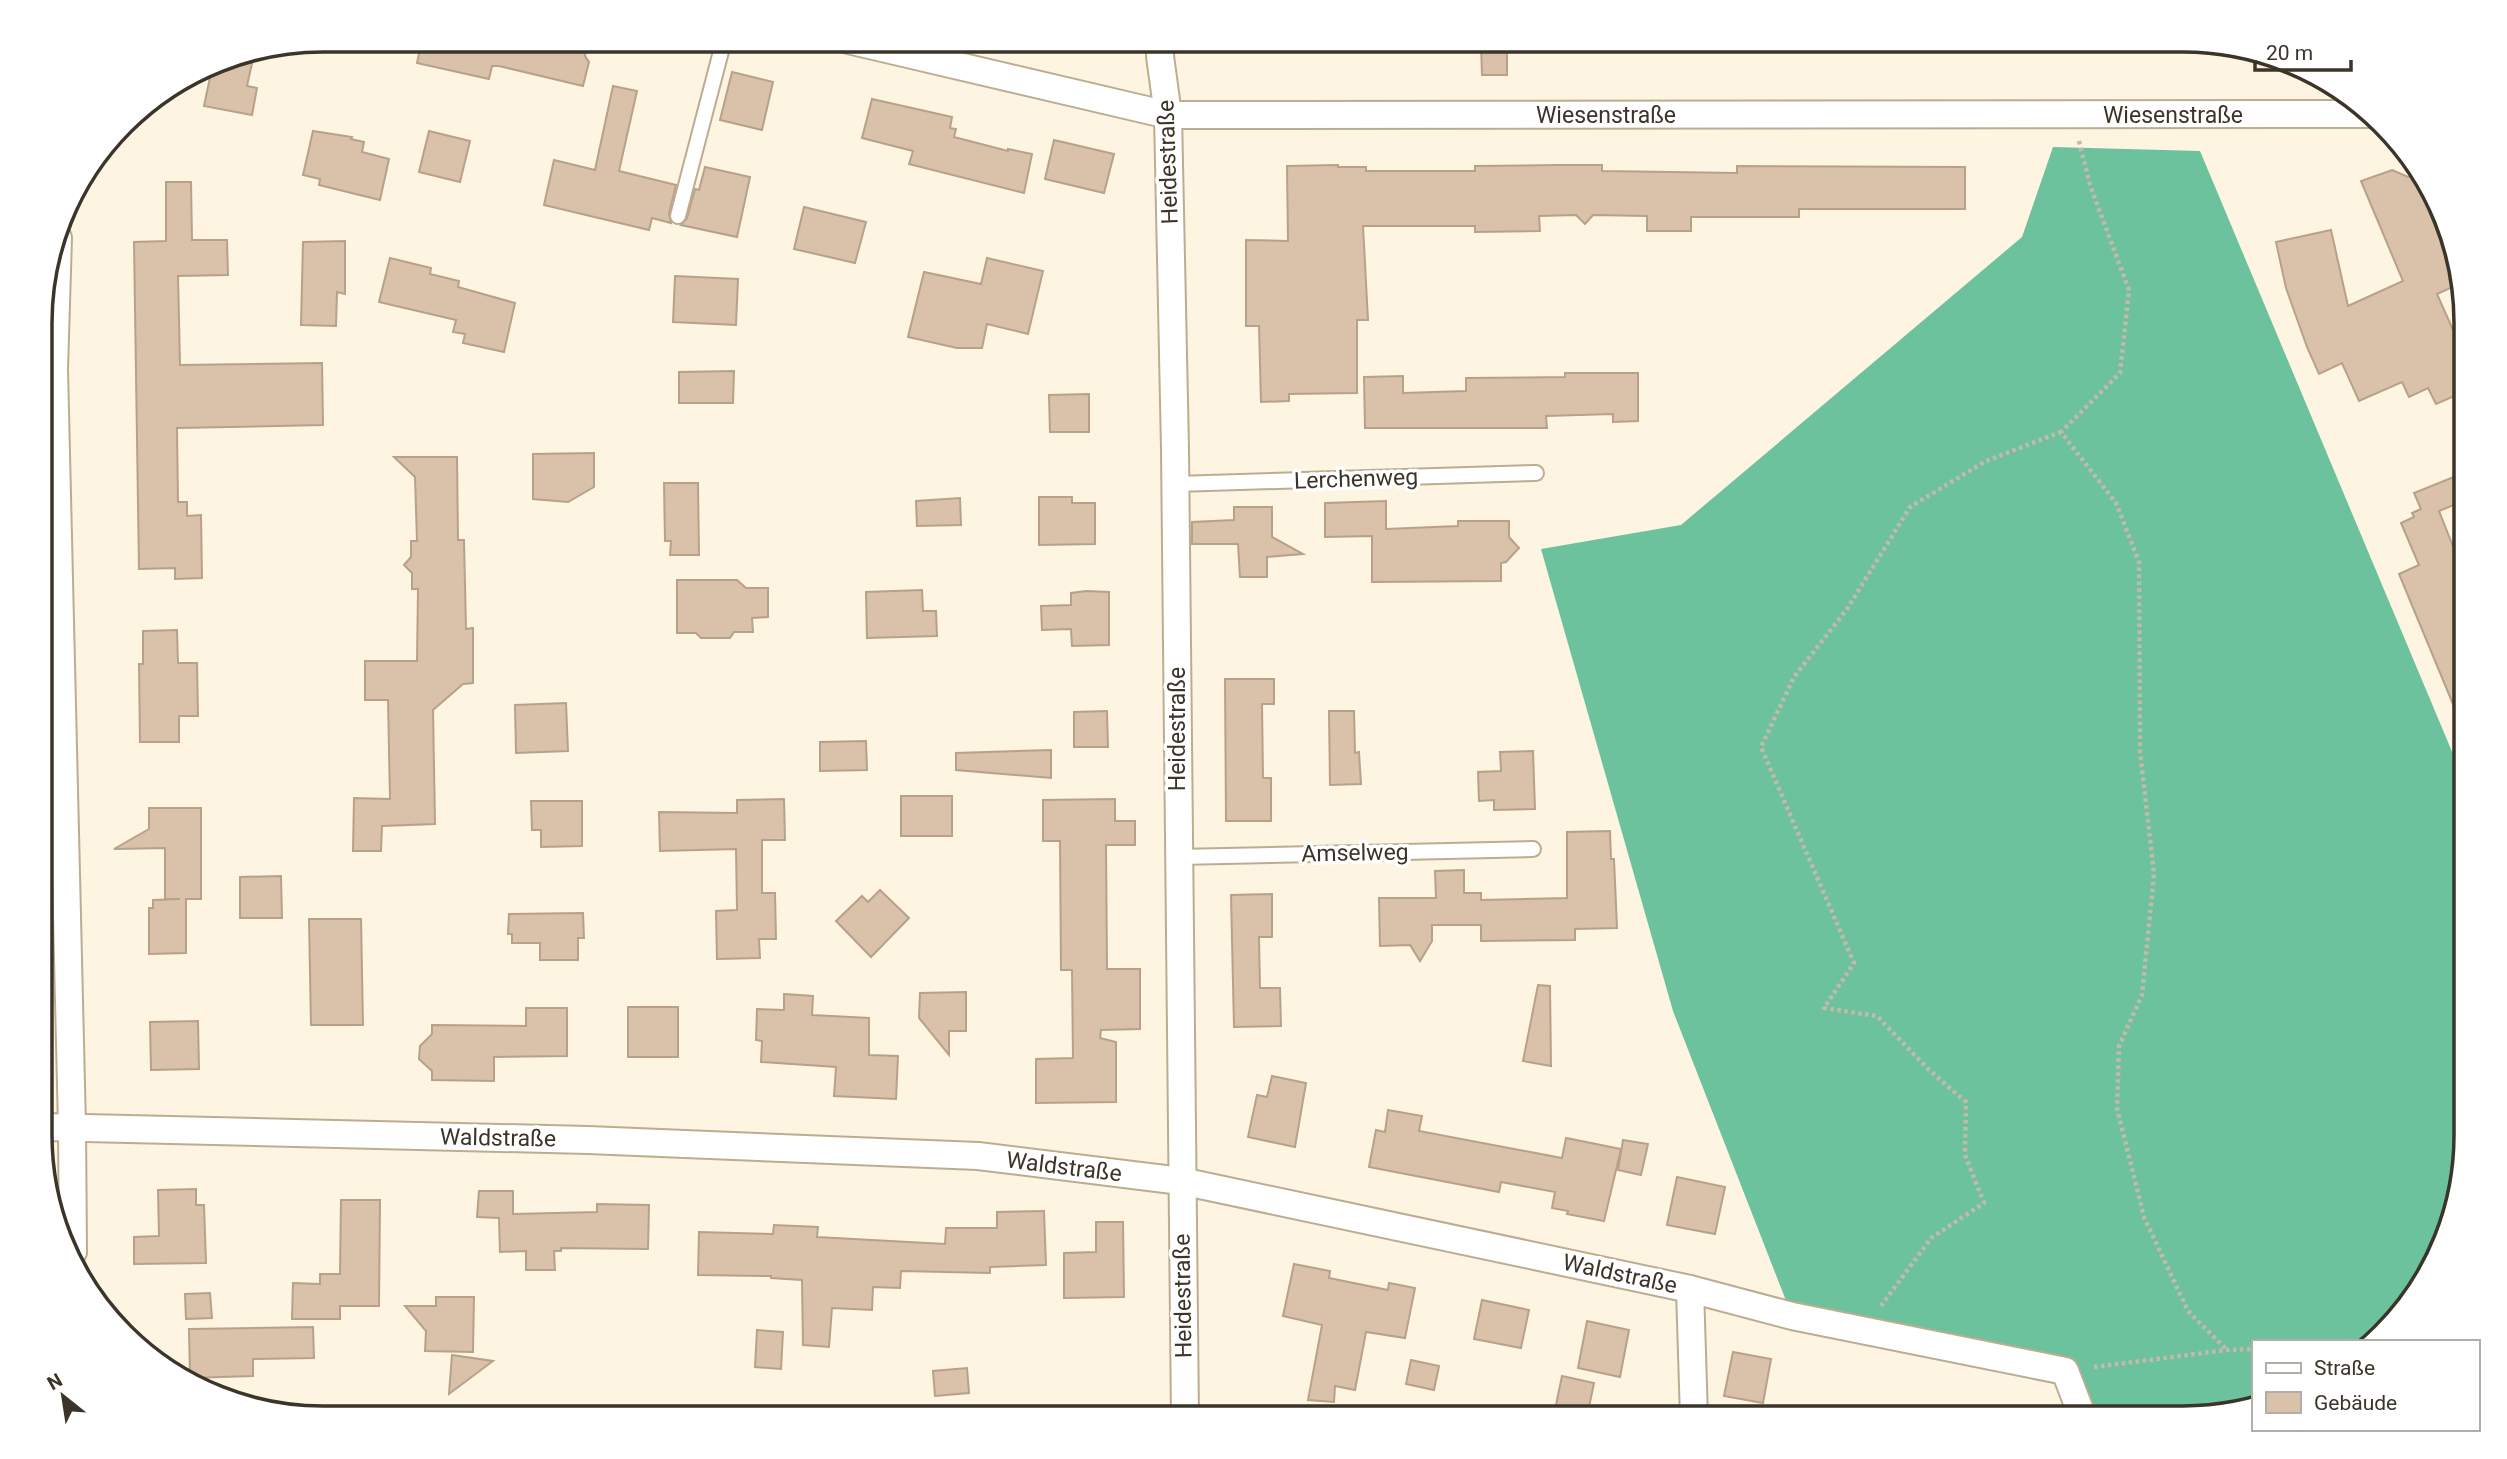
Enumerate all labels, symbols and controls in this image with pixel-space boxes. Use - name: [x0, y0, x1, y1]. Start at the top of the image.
- scale bar: [2255, 28, 2351, 72]
- text: 20 m: [2266, 41, 2313, 65]
- street label: Heidestraße: [1152, 99, 1184, 225]
- street label: Wiesenstraße: [1536, 102, 1676, 129]
- street label: Wiesenstraße: [2103, 102, 2243, 129]
- street label: Lerchenweg: [1293, 463, 1419, 495]
- street label: Heidestraße: [1164, 667, 1191, 791]
- street label: Amselweg: [1301, 839, 1409, 867]
- street label: Waldstraße: [440, 1123, 556, 1153]
- street label: Waldstraße: [1005, 1147, 1123, 1187]
- street label: Heidestraße: [1168, 1234, 1198, 1358]
- street label: Waldstraße: [1560, 1249, 1680, 1299]
- legend: [2252, 1340, 2479, 1431]
- text: Straße: [2314, 1356, 2375, 1380]
- north arrow: [28, 1361, 98, 1431]
- text: N: [43, 1368, 66, 1395]
- text: Gebäude: [2314, 1391, 2397, 1415]

